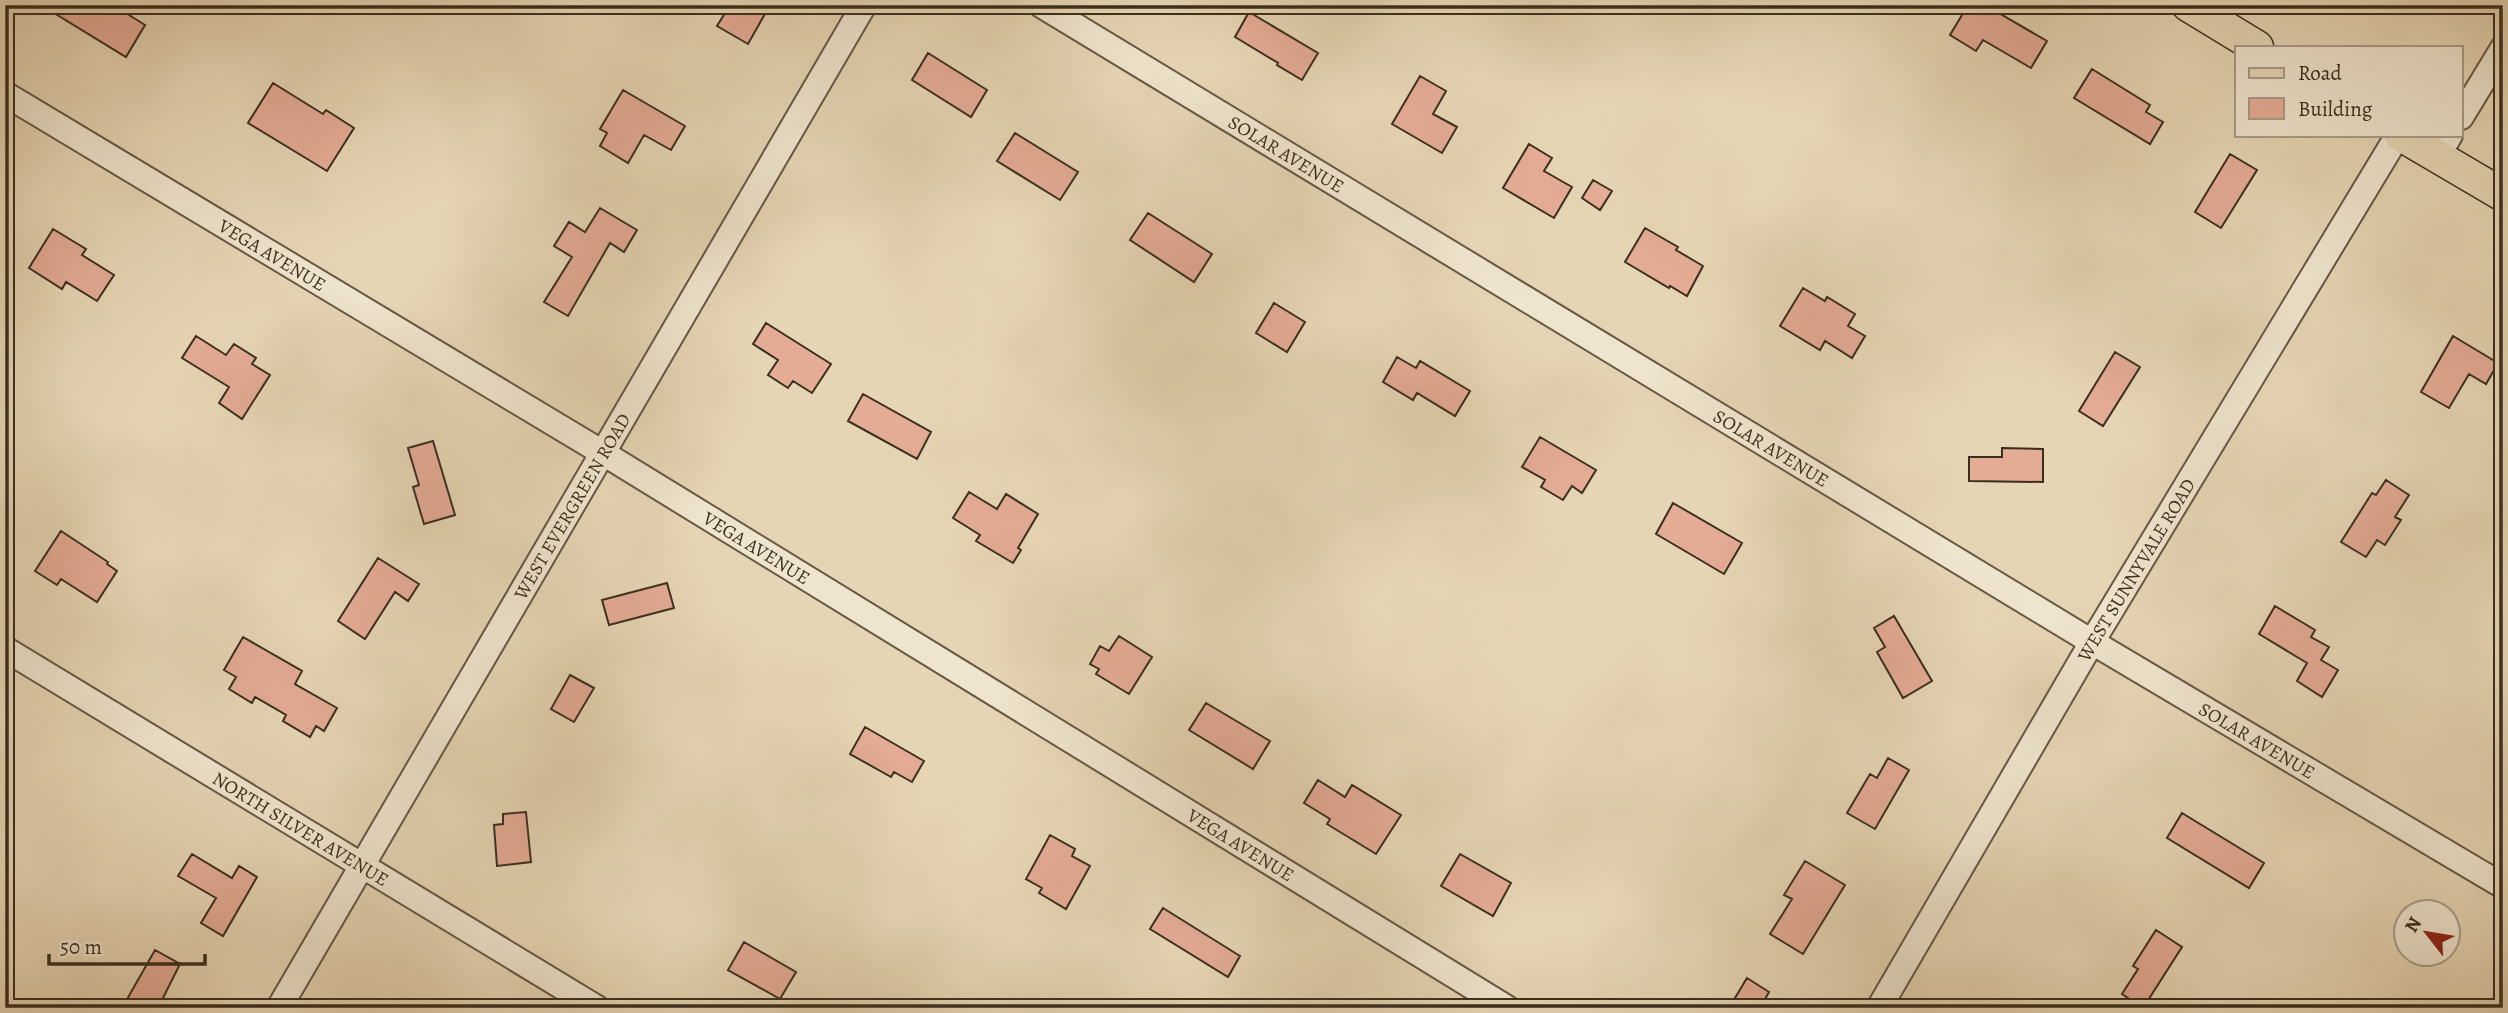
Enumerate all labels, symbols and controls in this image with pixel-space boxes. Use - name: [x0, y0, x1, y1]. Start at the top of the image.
- legend: [2235, 46, 2462, 136]
- text: Road: [2298, 59, 2342, 87]
- text: Building: [2298, 95, 2373, 123]
- street label: SOLAR AVENUE: [1223, 110, 1349, 200]
- street label: VEGA AVENUE: [213, 213, 331, 298]
- street label: SOLAR AVENUE: [1708, 403, 1833, 494]
- street label: WEST EVERGREEN ROAD: [508, 409, 637, 605]
- street label: WEST SUNNYVALE ROAD: [2071, 474, 2202, 667]
- street label: VEGA AVENUE: [697, 505, 815, 591]
- street label: SOLAR AVENUE: [2194, 696, 2319, 785]
- street label: NORTH SILVER AVENUE: [207, 766, 393, 893]
- street label: VEGA AVENUE: [1181, 802, 1299, 888]
- north arrow: [2392, 898, 2462, 968]
- text: N: [2399, 912, 2428, 937]
- scale bar: [49, 922, 205, 966]
- text: 50 m: [60, 933, 102, 961]

